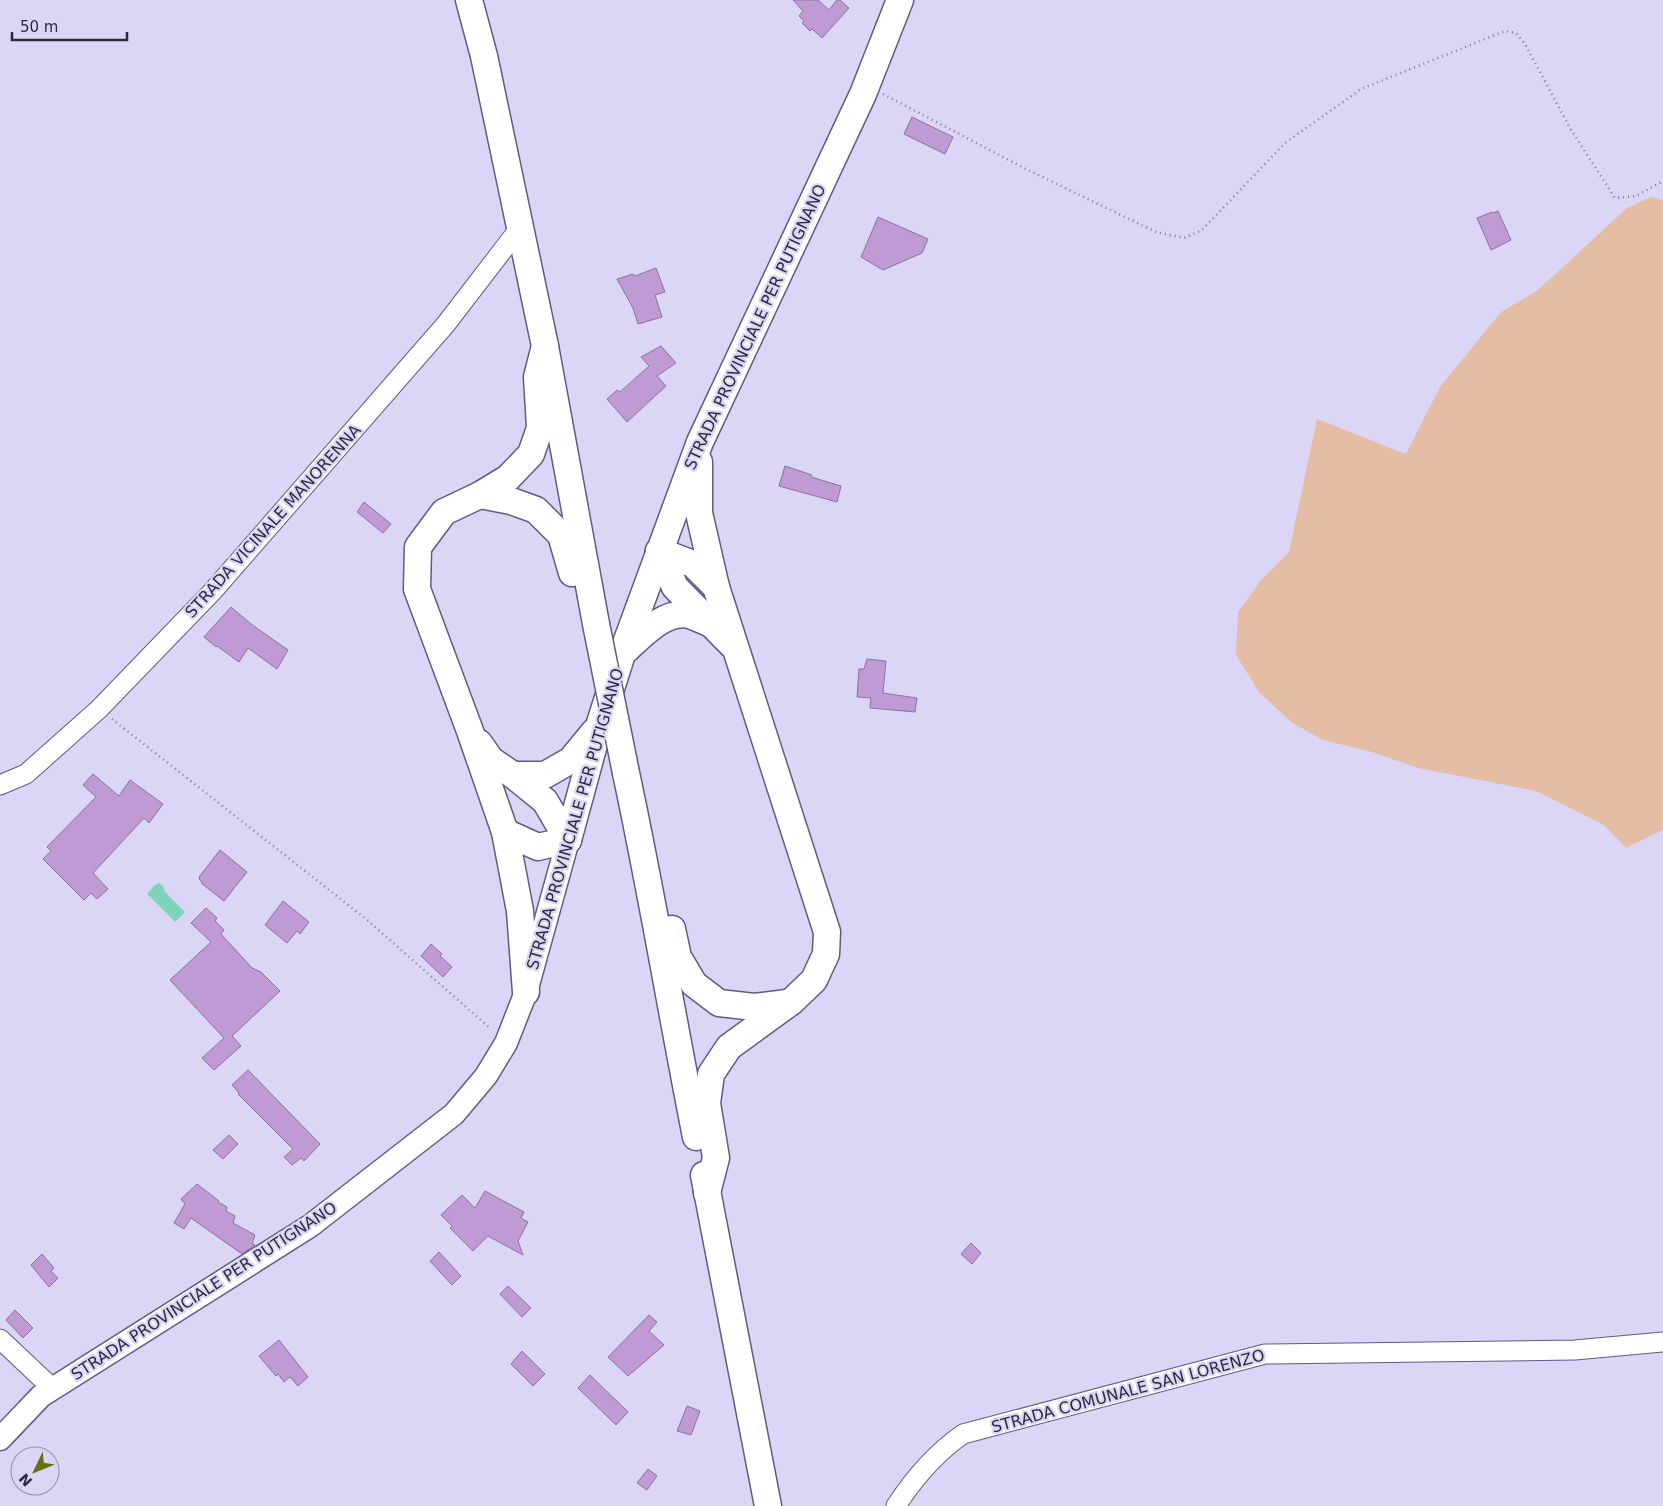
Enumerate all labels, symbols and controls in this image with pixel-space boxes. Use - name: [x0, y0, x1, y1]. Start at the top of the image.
- scale bar: [12, 10, 128, 42]
- text: 50 m: [20, 18, 58, 36]
- street label: STRADA PROVINCIALE PER PUTIGNANO: [680, 181, 830, 473]
- street label: STRADA VICINALE MANORENNA: [181, 420, 365, 622]
- street label: STRADA PROVINCIALE PER PUTIGNANO: [523, 666, 627, 972]
- street label: STRADA PROVINCIALE PER PUTIGNANO: [68, 1198, 340, 1384]
- street label: STRADA COMUNALE SAN LORENZO: [989, 1345, 1267, 1437]
- north arrow: [10, 1446, 60, 1496]
- text: N: [16, 1470, 35, 1490]

